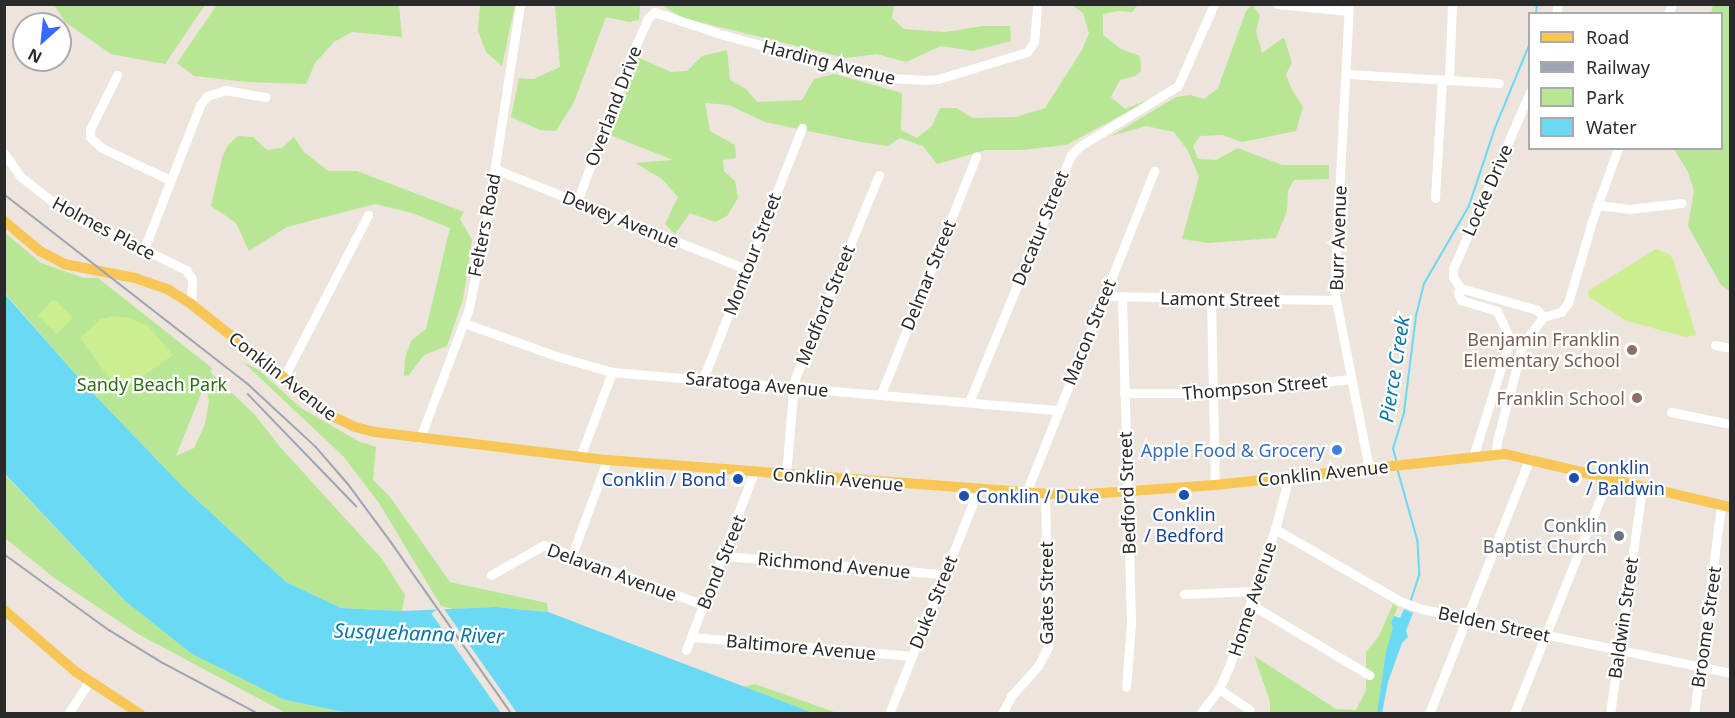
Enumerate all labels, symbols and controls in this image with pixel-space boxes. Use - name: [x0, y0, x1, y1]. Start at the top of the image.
- north arrow: [12, 12, 72, 72]
- legend: [1528, 12, 1723, 150]
- text: Road: [1586, 25, 1629, 49]
- street label: Harding Avenue: [760, 35, 898, 89]
- street label: Overland Drive: [580, 43, 646, 169]
- text: N: [24, 44, 46, 69]
- text: Railway: [1586, 55, 1650, 79]
- text: Park: [1586, 85, 1624, 109]
- text: Water: [1586, 115, 1637, 139]
- street label: Locke Drive: [1457, 141, 1517, 239]
- street label: Decatur Street: [1007, 167, 1073, 289]
- street label: Felters Road: [463, 172, 505, 278]
- street label: Burr Avenue: [1325, 185, 1351, 291]
- street label: Dewey Avenue: [560, 186, 682, 252]
- street label: Montour Street: [719, 190, 785, 318]
- street label: Holmes Place: [49, 192, 159, 264]
- street label: Delmar Street: [896, 217, 960, 333]
- street label: Medford Street: [791, 242, 859, 368]
- street label: Macon Street: [1058, 276, 1120, 388]
- street label: Lamont Street: [1160, 287, 1280, 311]
- water label: Pierce Creek: [1374, 314, 1414, 424]
- street label: Conklin Avenue: [225, 327, 341, 425]
- place label: Benjamin Franklin Elementary School: [1463, 329, 1620, 372]
- marker: Benjamin Franklin Elementary School: [1625, 343, 1639, 357]
- street label: Saratoga Avenue: [685, 367, 829, 401]
- street label: Thompson Street: [1182, 370, 1328, 404]
- park label: Sandy Beach Park: [77, 373, 227, 395]
- place label: Franklin School: [1497, 387, 1625, 409]
- marker: Franklin School: [1630, 391, 1644, 405]
- street label: Bedford Street: [1114, 431, 1140, 555]
- place label: Apple Food & Grocery: [1141, 439, 1325, 461]
- marker: Apple Food & Grocery: [1330, 443, 1344, 457]
- street label: Conklin Avenue: [1257, 455, 1389, 491]
- place label: Conklin / Baldwin: [1586, 457, 1665, 500]
- street label: Conklin Avenue: [772, 463, 904, 495]
- place label: Conklin / Bond: [602, 468, 726, 490]
- marker: Conklin / Baldwin: [1567, 471, 1581, 485]
- marker: Conklin / Bond: [731, 472, 745, 486]
- place label: Conklin / Duke: [976, 485, 1099, 507]
- marker: Conklin / Bedford: [1177, 488, 1191, 502]
- marker: Conklin / Duke: [957, 489, 971, 503]
- place label: Conklin / Bedford: [1144, 504, 1224, 546]
- street label: Bond Street: [692, 512, 750, 612]
- place label: Conklin Baptist Church: [1483, 515, 1607, 558]
- marker: Conklin Baptist Church: [1612, 529, 1626, 543]
- street label: Delavan Avenue: [544, 539, 680, 605]
- street label: Home Avenue: [1223, 539, 1281, 659]
- street label: Gates Street: [1035, 541, 1057, 645]
- street label: Richmond Avenue: [757, 548, 911, 582]
- street label: Duke Street: [904, 552, 962, 652]
- street label: Baldwin Street: [1604, 556, 1642, 680]
- street label: Broome Street: [1687, 565, 1725, 689]
- street label: Belden Street: [1436, 602, 1552, 646]
- water label: Susquehanna River: [334, 618, 504, 648]
- street label: Baltimore Avenue: [725, 630, 877, 664]

